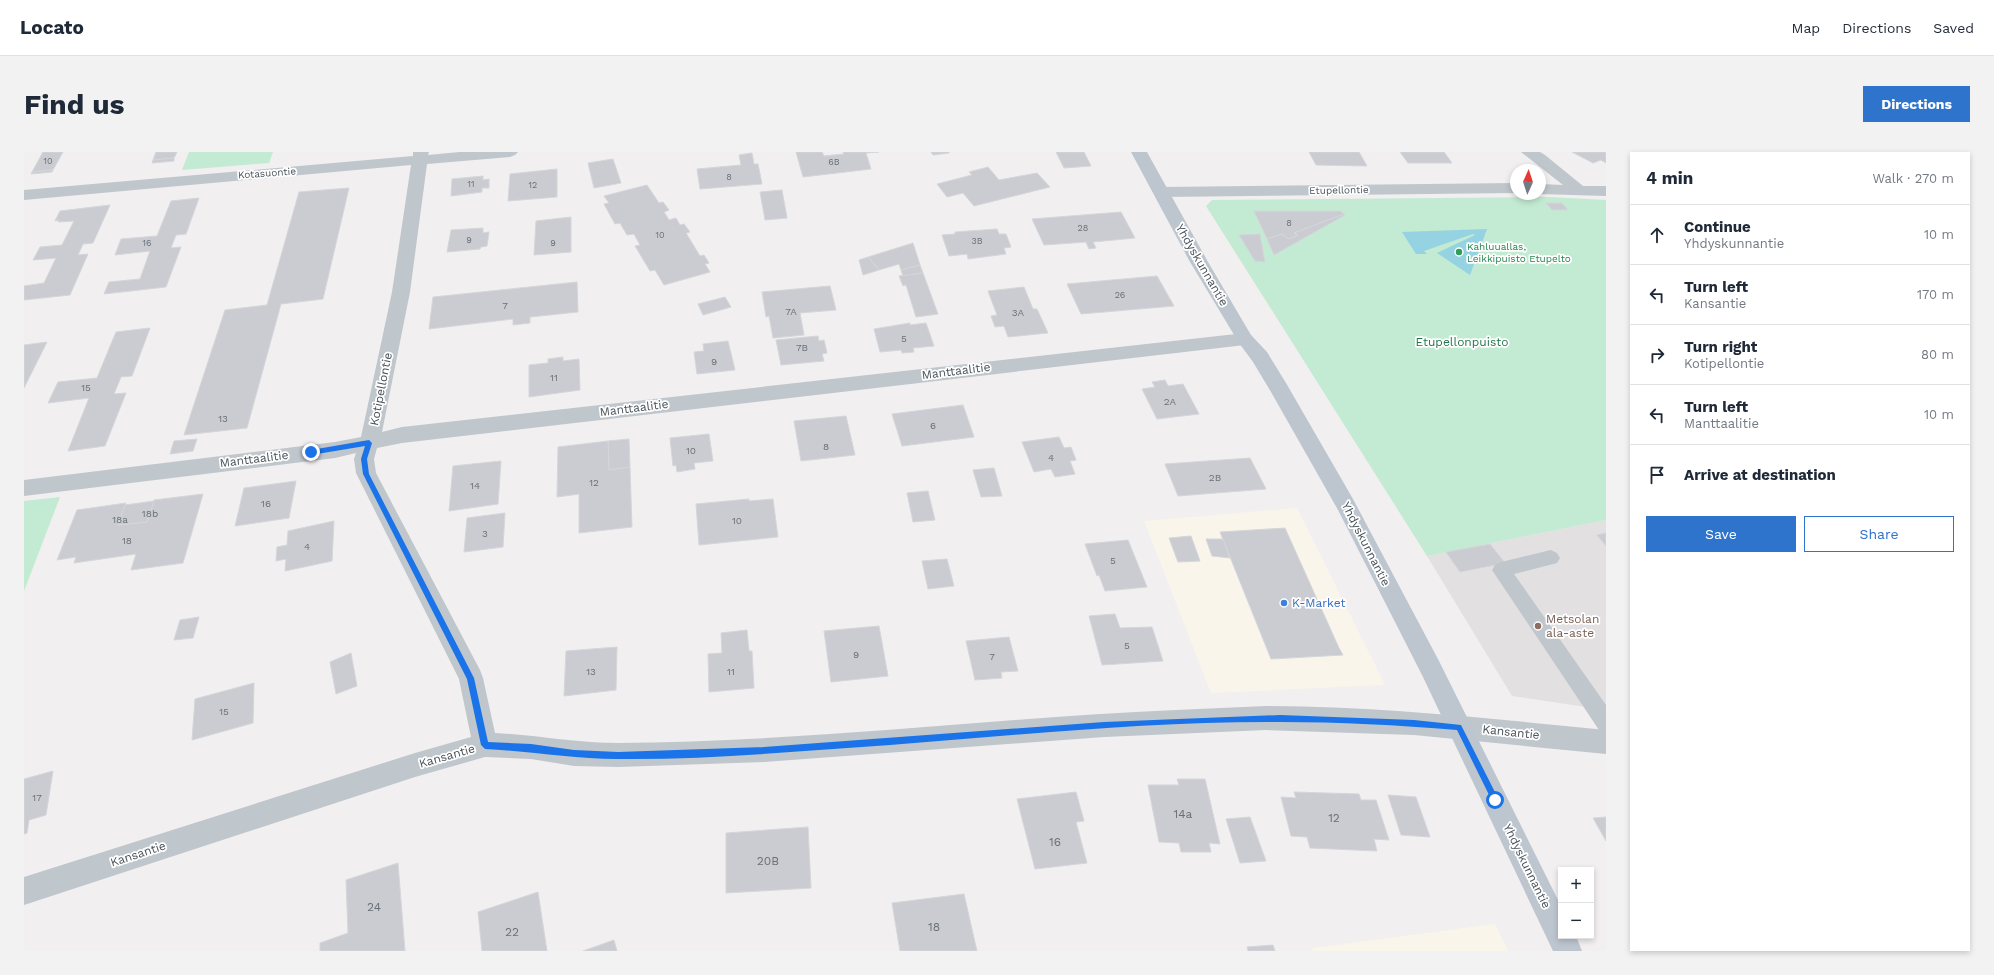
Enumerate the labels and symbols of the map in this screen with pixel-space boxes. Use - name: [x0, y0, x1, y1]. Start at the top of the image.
- house number: 10: [43, 156, 53, 166]
- house number: 6B: [828, 157, 840, 167]
- north arrow: [1510, 164, 1546, 200]
- street label: Kotasuontie: [238, 165, 297, 181]
- house number: 8: [726, 172, 732, 182]
- house number: 11: [467, 179, 475, 189]
- house number: 12: [529, 180, 537, 190]
- street label: Etupellontie: [1309, 184, 1369, 196]
- house number: 8: [1286, 218, 1292, 228]
- street label: Yhdyskunnantie: [1173, 221, 1231, 309]
- house number: 28: [1078, 223, 1088, 233]
- house number: 10: [655, 230, 665, 240]
- house number: 9: [466, 235, 472, 245]
- house number: 3B: [971, 236, 983, 246]
- house number: 16: [143, 238, 151, 248]
- house number: 9: [550, 238, 556, 248]
- place label: Kahluuallas, Leikkipuisto Etupelto: [1467, 241, 1571, 264]
- marker: Kahluuallas, Leikkipuisto Etupelto: [1454, 247, 1464, 257]
- house number: 26: [1115, 290, 1125, 300]
- house number: 7: [502, 300, 508, 311]
- house number: 7A: [785, 306, 797, 317]
- house number: 3A: [1012, 307, 1025, 318]
- house number: 5: [901, 333, 907, 344]
- park label: Etupellonpuisto: [1416, 335, 1508, 349]
- house number: 7B: [796, 342, 808, 353]
- street label: Kotipellontie: [367, 351, 395, 427]
- house number: 9: [711, 356, 717, 367]
- street label: Manttaalitie: [921, 360, 991, 382]
- house number: 11: [550, 372, 558, 383]
- house number: 15: [81, 382, 91, 393]
- house number: 2A: [1164, 396, 1177, 407]
- street label: Manttaalitie: [599, 397, 669, 419]
- house number: 13: [218, 413, 228, 424]
- house number: 6: [930, 420, 936, 431]
- house number: 8: [823, 441, 829, 452]
- route end: [302, 443, 320, 461]
- house number: 10: [686, 445, 696, 456]
- street label: Manttaalitie: [219, 448, 289, 470]
- house number: 4: [1048, 452, 1054, 463]
- house number: 2B: [1209, 472, 1221, 483]
- house number: 12: [589, 477, 599, 488]
- house number: 14: [470, 480, 480, 491]
- house number: 16: [261, 498, 271, 509]
- street label: Yhdyskunnantie: [1339, 500, 1393, 588]
- house number: 18b: [142, 508, 158, 519]
- house number: 18a: [112, 514, 128, 525]
- house number: 10: [732, 515, 742, 526]
- house number: 3: [482, 528, 488, 539]
- house number: 18: [122, 535, 132, 546]
- house number: 4: [304, 541, 310, 552]
- house number: 5: [1110, 555, 1116, 566]
- place label: K-Market: [1292, 596, 1346, 610]
- marker: K-Market: [1279, 598, 1289, 608]
- place label: Metsolan ala-aste: [1546, 612, 1599, 640]
- marker: Metsolan ala-aste: [1533, 621, 1543, 631]
- house number: 5: [1124, 640, 1130, 651]
- house number: 9: [853, 649, 859, 660]
- house number: 7: [989, 651, 995, 662]
- house number: 13: [586, 666, 596, 677]
- house number: 11: [727, 666, 735, 677]
- house number: 15: [219, 706, 229, 717]
- street label: Kansantie: [1482, 722, 1540, 742]
- street label: Kansantie: [417, 741, 477, 771]
- route start: [1486, 791, 1504, 809]
- house number: 17: [32, 792, 42, 803]
- house number: 14a: [1174, 807, 1193, 821]
- house number: 12: [1328, 811, 1340, 825]
- street label: Yhdyskunnantie: [1500, 821, 1554, 911]
- house number: 16: [1049, 835, 1061, 849]
- street label: Kansantie: [108, 838, 168, 870]
- house number: 20B: [757, 854, 779, 868]
- house number: 24: [367, 900, 381, 914]
- house number: 18: [928, 920, 940, 934]
- house number: 22: [505, 925, 519, 939]

